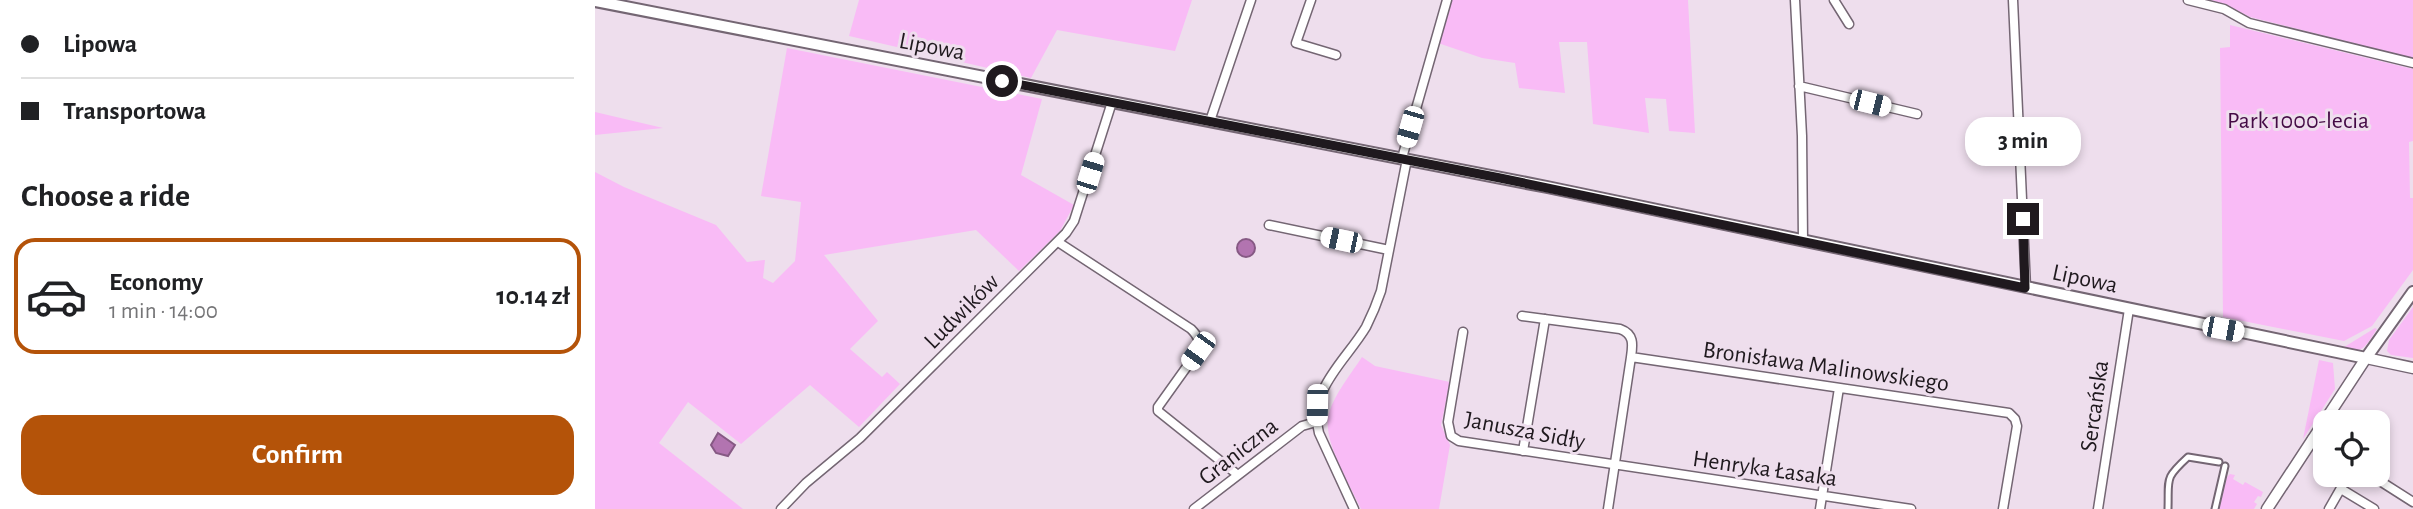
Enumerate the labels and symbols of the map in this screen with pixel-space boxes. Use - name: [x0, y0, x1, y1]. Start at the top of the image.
- street label: Lipowa: [897, 29, 967, 65]
- route start: [986, 65, 1018, 97]
- car: [1848, 88, 1893, 118]
- car: [1395, 104, 1426, 150]
- park label: Park 1000-lecia: [2227, 109, 2369, 133]
- callout: 3 min: [1965, 118, 2081, 166]
- car: [1074, 150, 1107, 196]
- route end: [2007, 203, 2039, 235]
- car: [1319, 225, 1364, 255]
- street label: Lipowa: [2050, 260, 2120, 298]
- street label: Ludwików: [920, 270, 1004, 354]
- car: [2201, 315, 2246, 343]
- car: [1178, 328, 1219, 374]
- street label: Bronisława Malinowskiego: [1701, 338, 1950, 396]
- street label: Sercańska: [2077, 359, 2113, 454]
- car: [1307, 384, 1328, 426]
- street label: Janusza Sidły: [1462, 408, 1587, 454]
- street label: Graniczna: [1195, 414, 1283, 490]
- street label: Henryka Łasaka: [1691, 447, 1839, 491]

